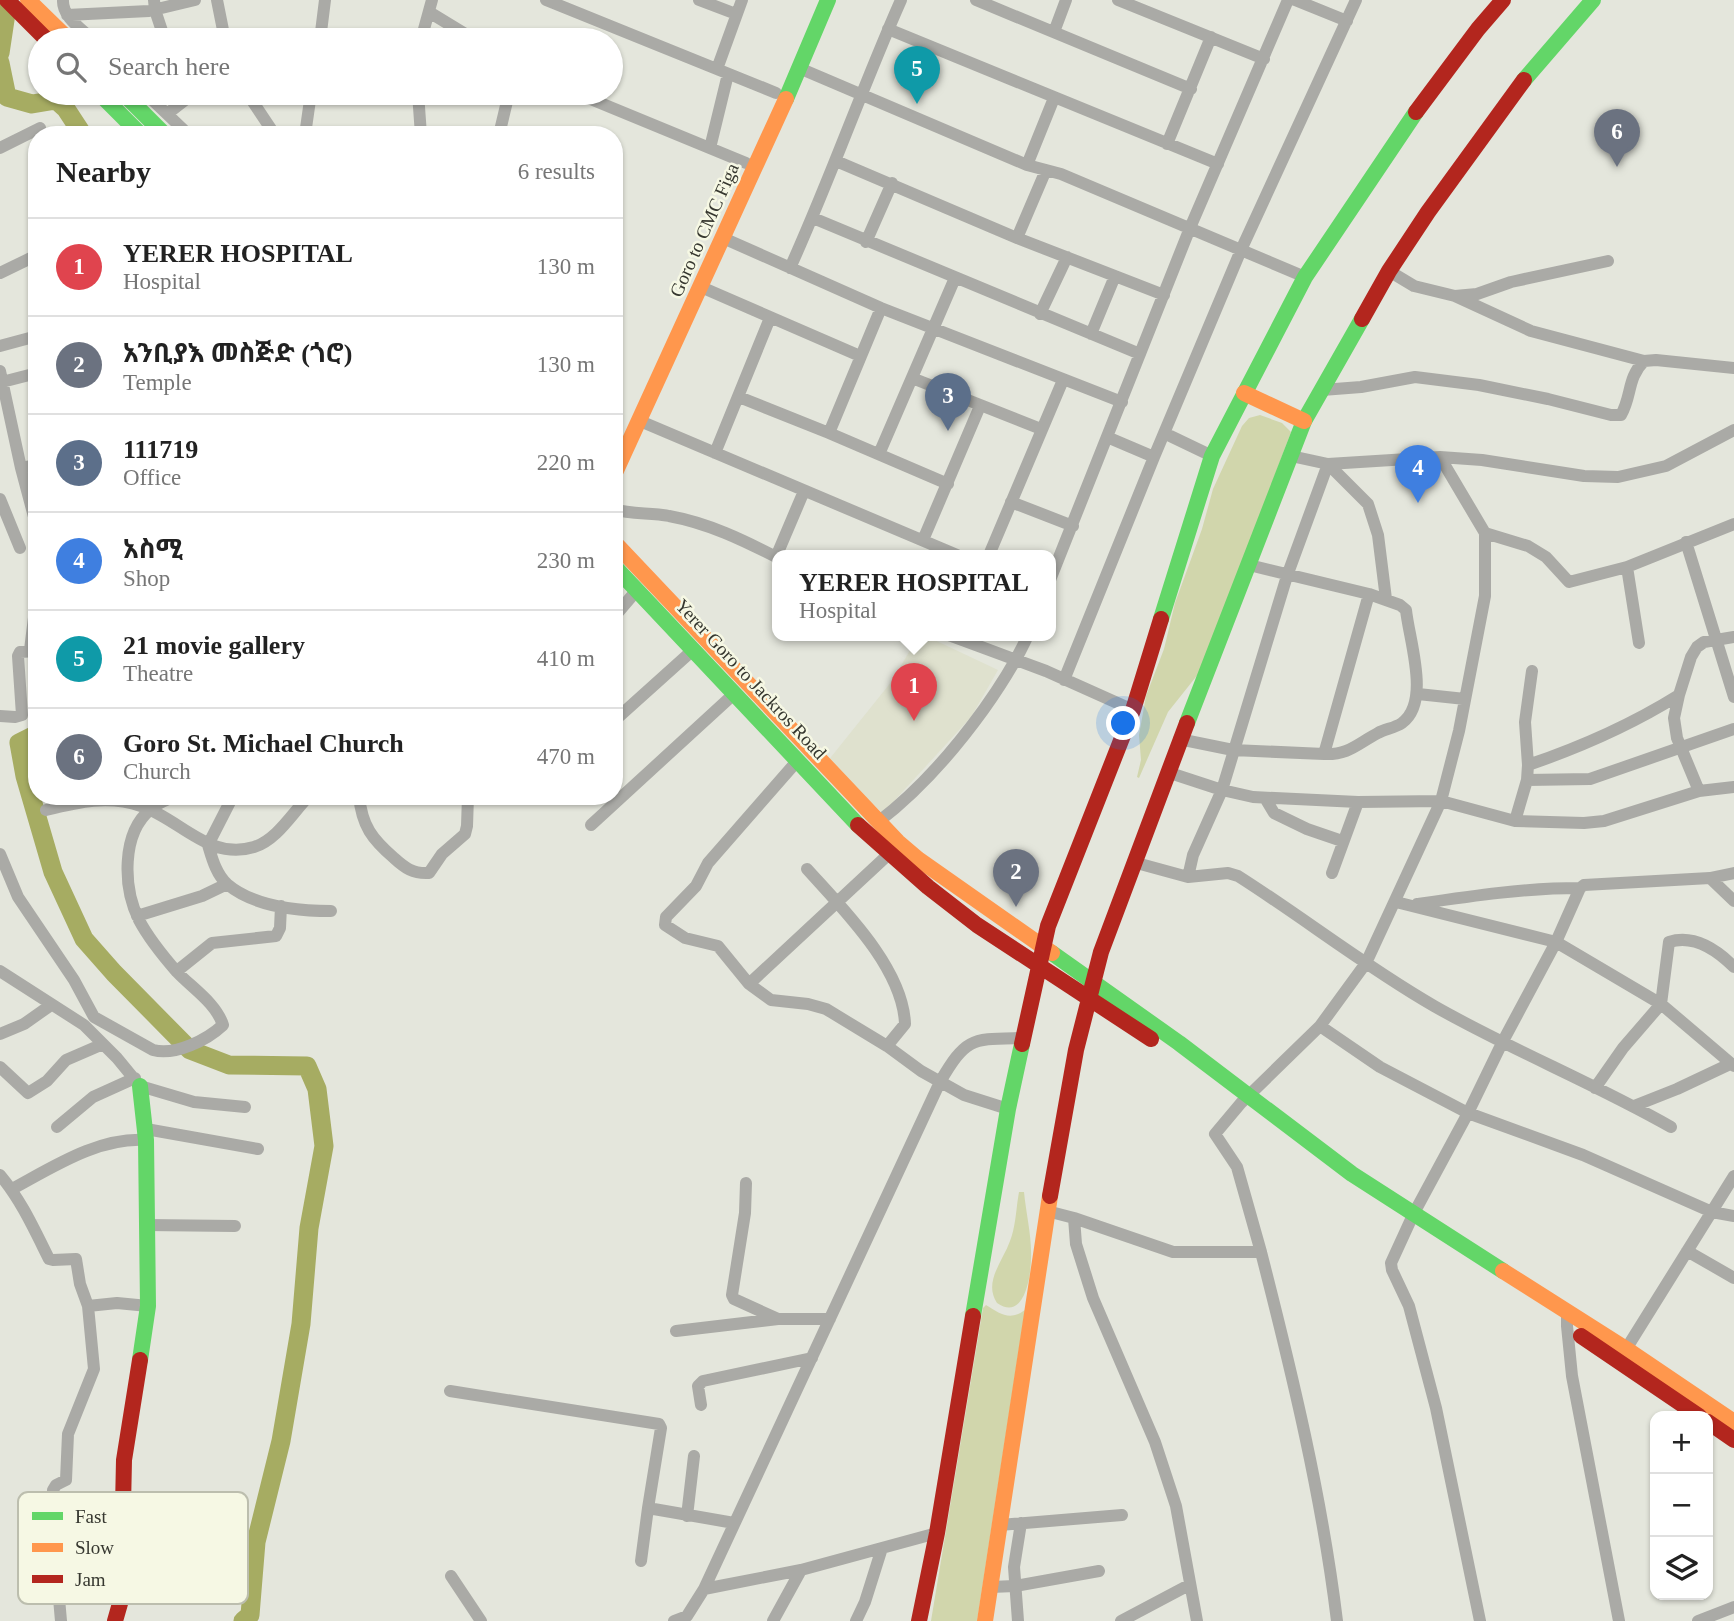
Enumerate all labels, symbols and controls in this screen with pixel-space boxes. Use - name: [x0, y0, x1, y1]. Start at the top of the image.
- search box: [28, 28, 623, 105]
- pin: 5: [894, 46, 940, 104]
- icon: search: [52, 48, 90, 86]
- text: Search here: [108, 52, 230, 81]
- pin: 6: [1594, 109, 1640, 167]
- text: Nearby: [56, 155, 151, 188]
- text: 6 results: [518, 159, 595, 184]
- street label: Goro to CMC Figa: [665, 159, 743, 300]
- text: YERER HOSPITAL: [123, 239, 353, 268]
- text: 1: [73, 254, 85, 279]
- text: 130 m: [537, 254, 595, 279]
- text: Hospital: [123, 269, 201, 294]
- text: አንቢያእ መስጅድ (ጎሮ): [123, 339, 352, 368]
- text: 2: [73, 352, 85, 377]
- text: 130 m: [537, 352, 595, 377]
- text: Temple: [123, 370, 192, 395]
- pin: 3: [925, 373, 971, 431]
- text: 111719: [123, 435, 198, 464]
- pin: 4: [1395, 445, 1441, 503]
- text: 3: [73, 450, 85, 475]
- text: 220 m: [537, 450, 595, 475]
- text: Office: [123, 465, 181, 490]
- text: አስሚ: [123, 535, 183, 564]
- text: 4: [73, 548, 85, 573]
- text: 230 m: [537, 548, 595, 573]
- popup: [772, 550, 1056, 641]
- text: Shop: [123, 566, 170, 591]
- text: YERER HOSPITAL: [799, 568, 1029, 597]
- street label: Yerer Goro to Jackros Road: [671, 595, 831, 764]
- text: Hospital: [799, 598, 877, 623]
- text: 21 movie gallery: [123, 631, 305, 660]
- text: 5: [73, 646, 85, 671]
- text: 410 m: [537, 646, 595, 671]
- text: Theatre: [123, 661, 193, 686]
- pin: 1: [891, 663, 937, 721]
- your location: [1106, 706, 1140, 740]
- text: Goro St. Michael Church: [123, 729, 404, 758]
- text: 6: [73, 744, 85, 769]
- text: 470 m: [537, 744, 595, 769]
- text: Church: [123, 759, 191, 784]
- pin: 2: [993, 849, 1039, 907]
- map controls: [1650, 1411, 1713, 1600]
- button: +: [1650, 1411, 1713, 1474]
- button: −: [1650, 1474, 1713, 1537]
- legend: [18, 1492, 248, 1604]
- text: Fast: [75, 1506, 107, 1527]
- text: Slow: [75, 1537, 114, 1558]
- button: layers: [1650, 1537, 1713, 1600]
- text: Jam: [75, 1569, 106, 1590]

